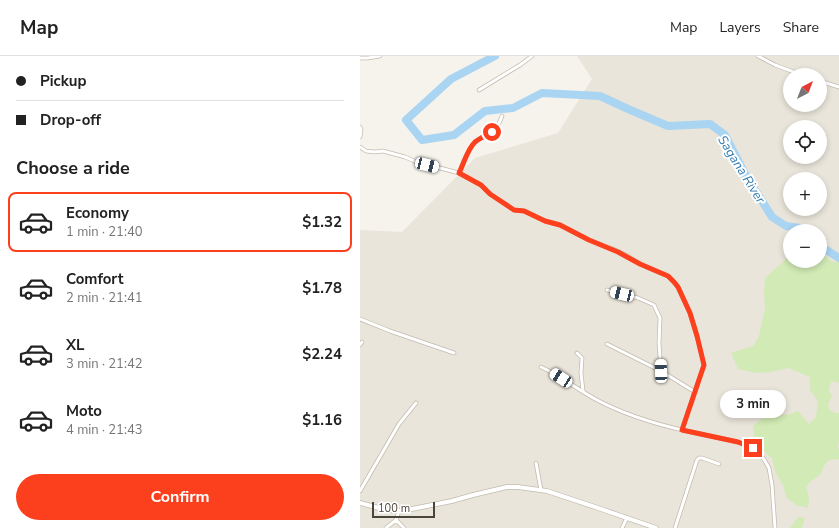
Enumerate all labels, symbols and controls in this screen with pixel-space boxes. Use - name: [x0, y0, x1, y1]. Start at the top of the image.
- text: Map: [20, 15, 58, 41]
- text: Map: [670, 18, 697, 37]
- text: Layers: [719, 18, 761, 37]
- text: Share: [783, 18, 819, 37]
- north arrow: [783, 68, 827, 112]
- map controls: [783, 68, 827, 268]
- text: Pickup: [40, 71, 86, 91]
- text: Drop-off: [40, 110, 101, 130]
- button: locate: [783, 120, 827, 164]
- route start: [483, 123, 501, 141]
- water label: Sagana River: [713, 132, 769, 207]
- text: Choose a ride: [16, 156, 130, 180]
- car: [414, 156, 440, 174]
- button: +: [783, 172, 827, 216]
- text: Economy: [66, 203, 129, 223]
- icon: car: [18, 204, 54, 240]
- text: $1.32: [302, 212, 342, 232]
- text: 1 min · 21:40: [66, 223, 142, 241]
- button: −: [783, 224, 827, 268]
- text: Comfort: [66, 269, 123, 289]
- icon: car: [18, 270, 54, 306]
- text: $1.78: [302, 278, 342, 298]
- car: [609, 285, 635, 303]
- text: 2 min · 21:41: [66, 289, 142, 307]
- text: XL: [66, 335, 85, 355]
- icon: car: [18, 336, 54, 372]
- text: $2.24: [302, 344, 342, 364]
- text: 3 min · 21:42: [66, 355, 142, 373]
- car: [655, 359, 667, 383]
- car: [548, 366, 574, 390]
- callout: 3 min: [720, 390, 786, 418]
- text: 3 min: [736, 395, 770, 413]
- text: Moto: [66, 401, 102, 421]
- icon: car: [18, 402, 54, 438]
- text: $1.16: [302, 410, 342, 430]
- text: 4 min · 21:43: [66, 421, 142, 439]
- route end: [744, 439, 762, 457]
- button: Confirm: [16, 474, 344, 520]
- scale bar: [372, 500, 435, 519]
- text: 100 m: [378, 501, 410, 516]

